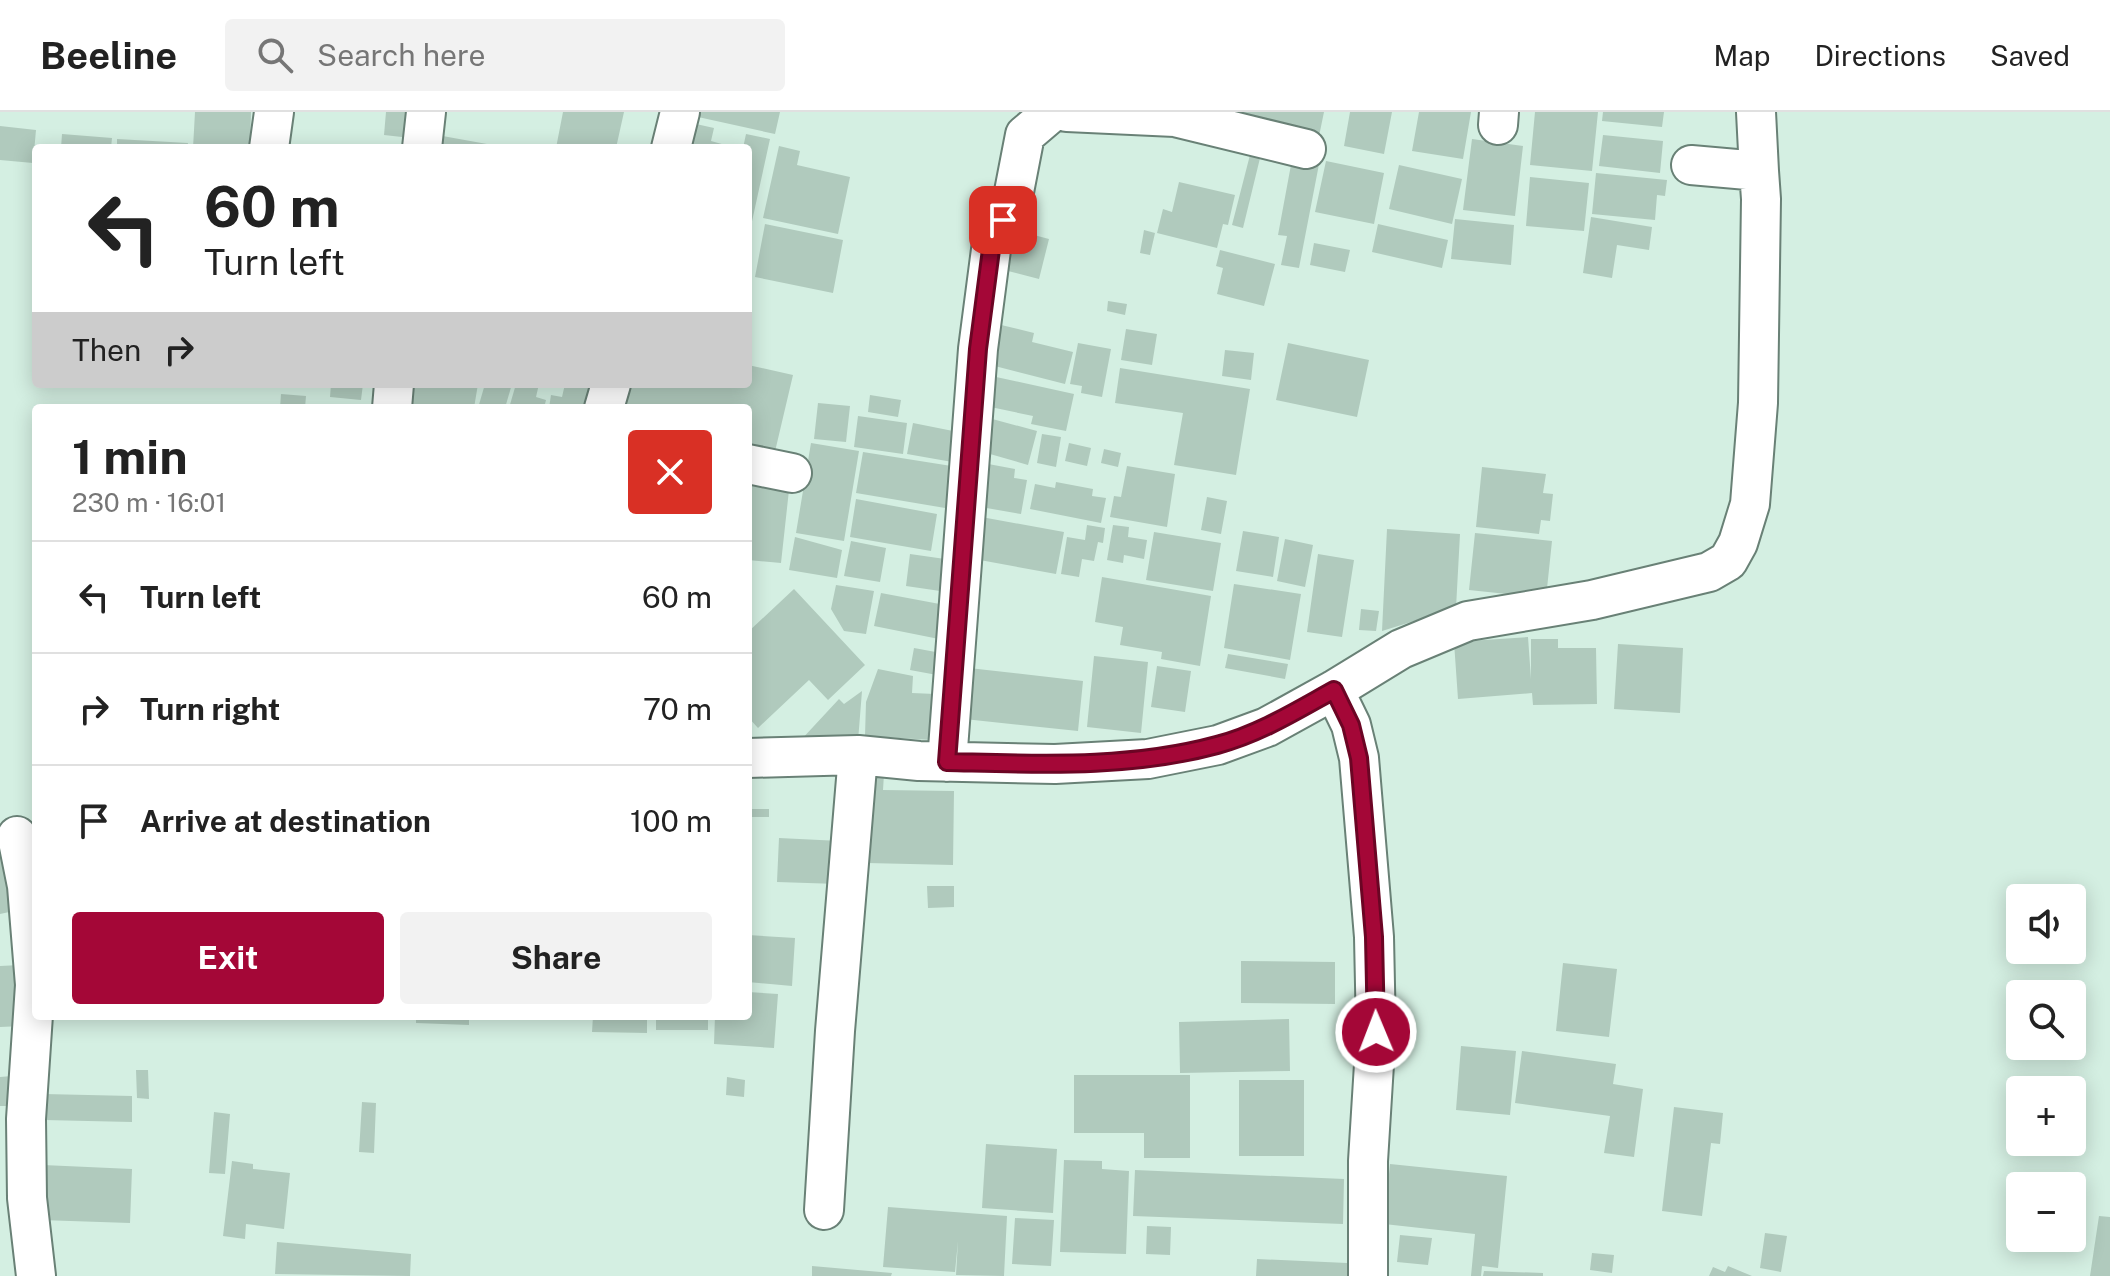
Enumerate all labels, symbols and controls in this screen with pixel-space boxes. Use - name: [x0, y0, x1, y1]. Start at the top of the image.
- search box: [225, 19, 785, 91]
- text: Beeline: [40, 33, 177, 78]
- icon: search: [253, 33, 297, 77]
- text: Search here: [317, 37, 486, 73]
- text: Map: [1714, 39, 1770, 72]
- text: Directions: [1814, 39, 1946, 72]
- text: Saved: [1990, 39, 2070, 72]
- text: 60 m: [204, 174, 340, 240]
- icon: left: [72, 176, 176, 280]
- pin: [969, 186, 1037, 254]
- icon: arrive: [981, 198, 1025, 242]
- text: Turn left: [204, 241, 345, 283]
- icon: right: [157, 328, 201, 372]
- text: Then: [72, 332, 141, 368]
- text: 1 min: [72, 428, 188, 485]
- button: close: [628, 430, 712, 514]
- text: 230 m · 16:01: [72, 487, 226, 518]
- icon: left: [72, 575, 116, 619]
- text: Turn left: [140, 579, 261, 615]
- text: 60 m: [642, 579, 712, 615]
- icon: right: [72, 687, 116, 731]
- text: Turn right: [140, 691, 280, 727]
- text: 70 m: [643, 691, 712, 727]
- icon: arrive: [72, 799, 116, 843]
- text: Arrive at destination: [140, 803, 431, 839]
- text: 100 m: [630, 803, 712, 839]
- map controls: [2006, 884, 2086, 1252]
- button: sound: [2006, 884, 2086, 964]
- button: Exit: [72, 912, 384, 1004]
- button: Share: [400, 912, 712, 1004]
- button: search: [2006, 980, 2086, 1060]
- position arrow: [1334, 990, 1418, 1074]
- button: +: [2006, 1076, 2086, 1156]
- button: −: [2006, 1172, 2086, 1252]

